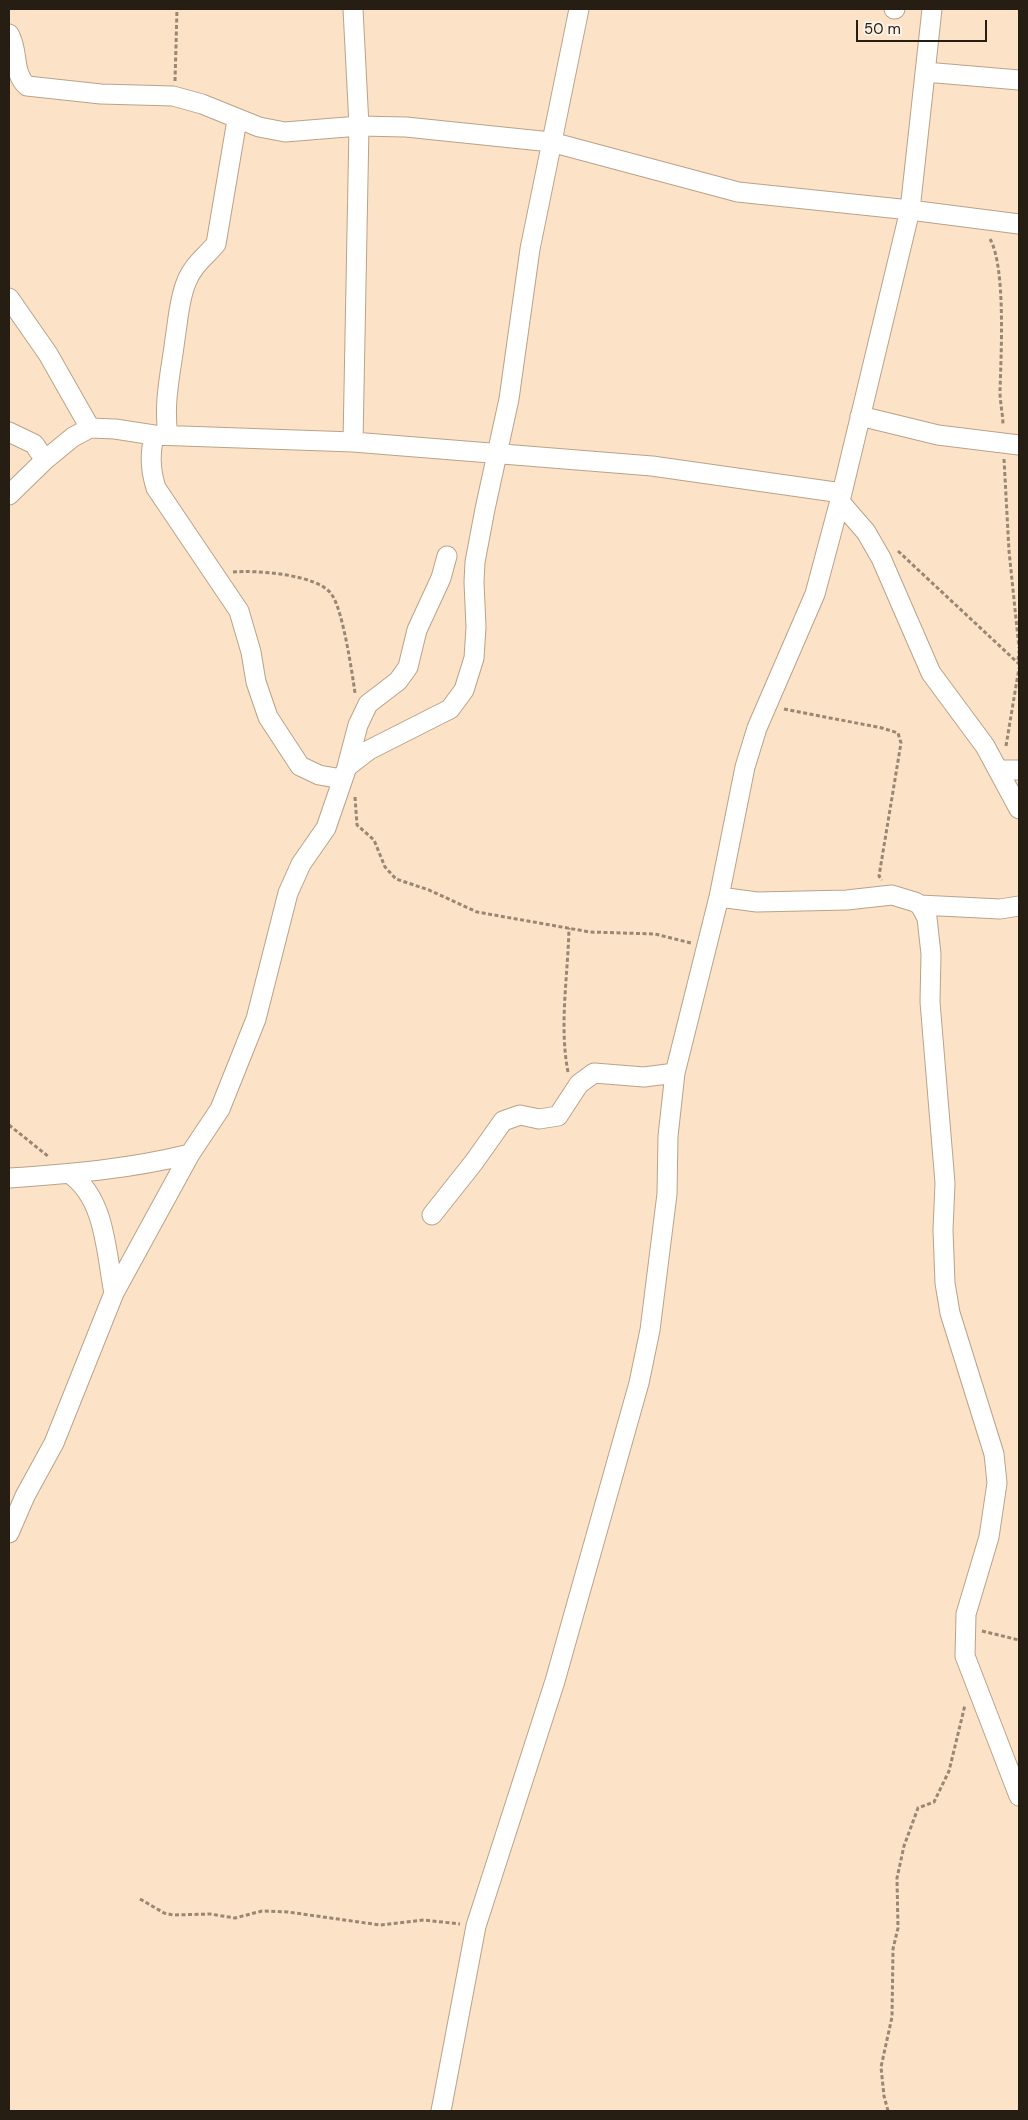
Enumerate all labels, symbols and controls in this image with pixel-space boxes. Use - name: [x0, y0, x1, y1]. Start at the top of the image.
- scale bar: [858, 10, 989, 42]
- text: 50 m: [864, 19, 901, 39]

